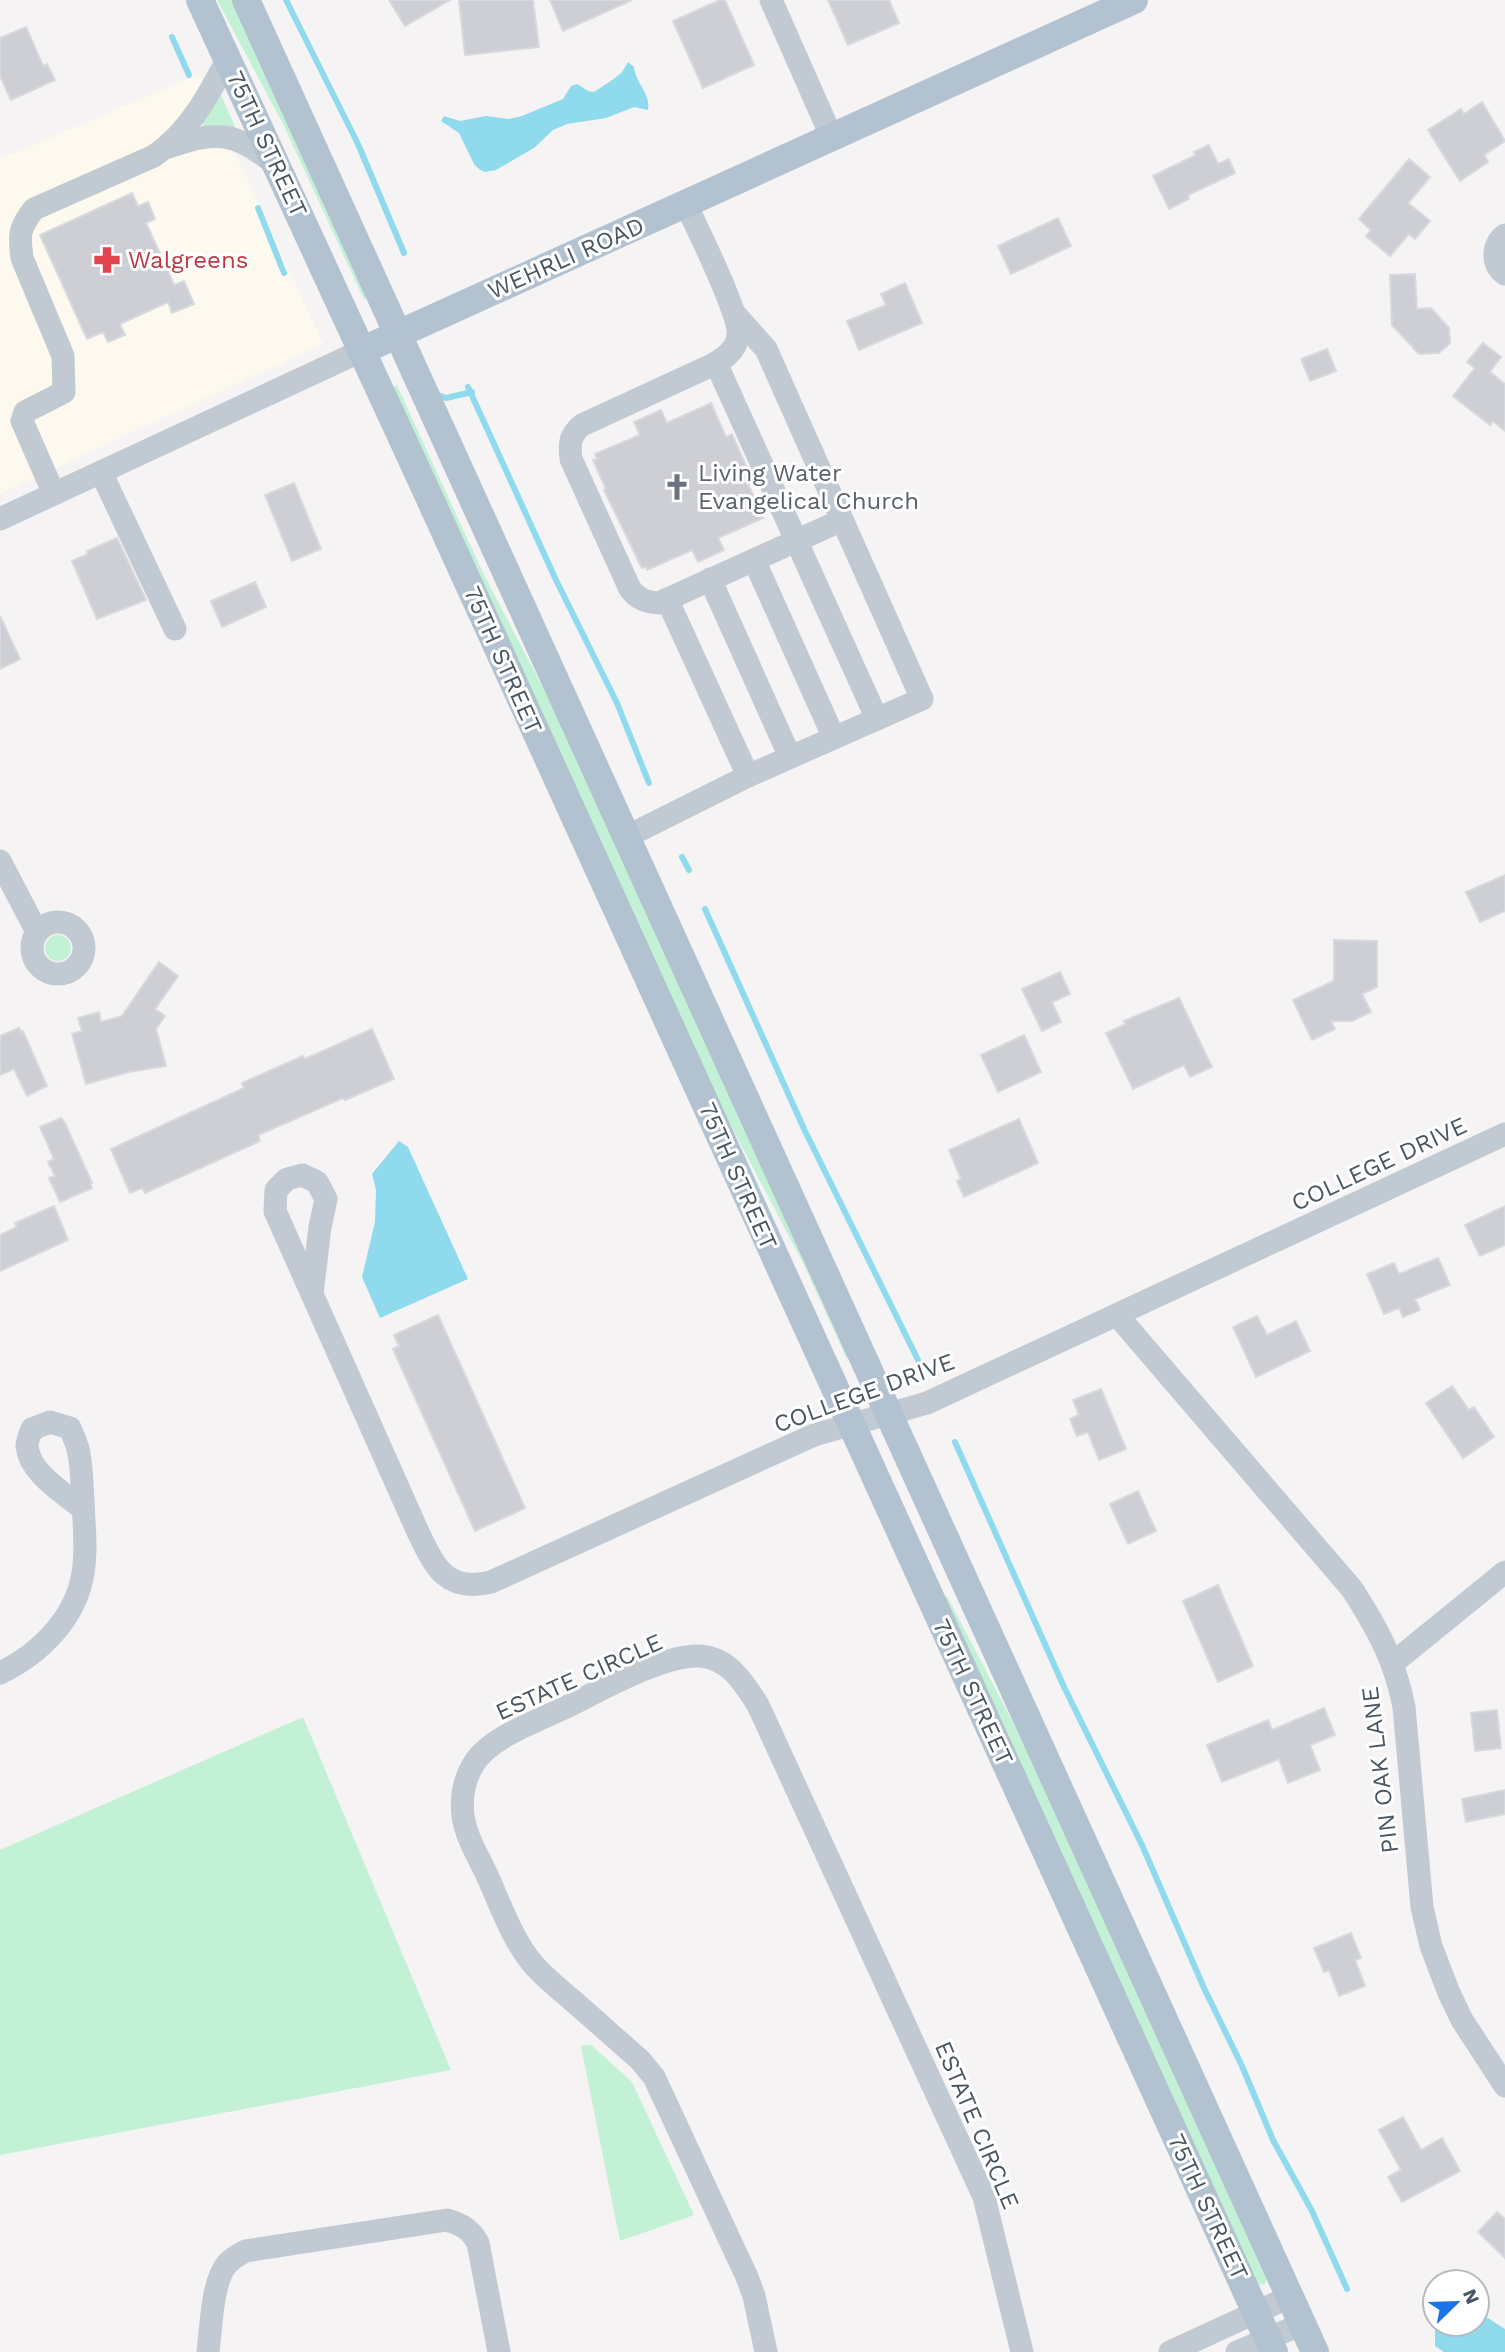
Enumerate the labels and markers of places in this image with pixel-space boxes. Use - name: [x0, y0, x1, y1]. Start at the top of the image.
- pharmacy icon: Walgreens: [92, 245, 122, 275]
- place label: Walgreens: [128, 246, 248, 274]
- place label: Living Water Evangelical Church: [698, 459, 919, 515]
- church icon: Living Water Evangelical Church: [662, 472, 692, 502]

